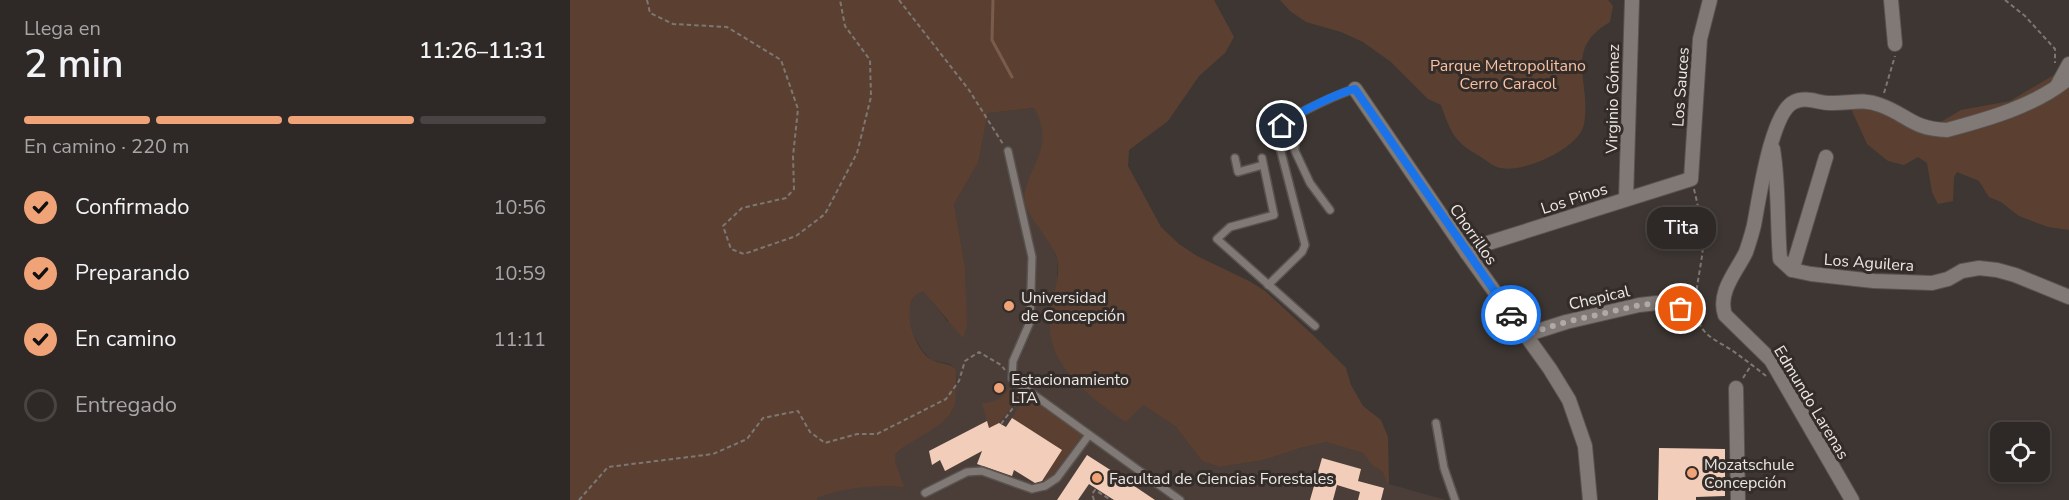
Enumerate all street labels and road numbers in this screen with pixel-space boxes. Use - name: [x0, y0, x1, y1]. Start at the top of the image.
- street label: Virginio Gómez: [1601, 44, 1625, 155]
- street label: Los Sauces: [1667, 46, 1695, 128]
- street label: Los Pinos: [1538, 178, 1610, 220]
- street label: Chorrillos: [1444, 200, 1502, 270]
- street label: Los Aguilera: [1823, 249, 1915, 277]
- street label: Chepical: [1567, 280, 1632, 316]
- street label: Edmundo Larenas: [1768, 341, 1854, 464]

